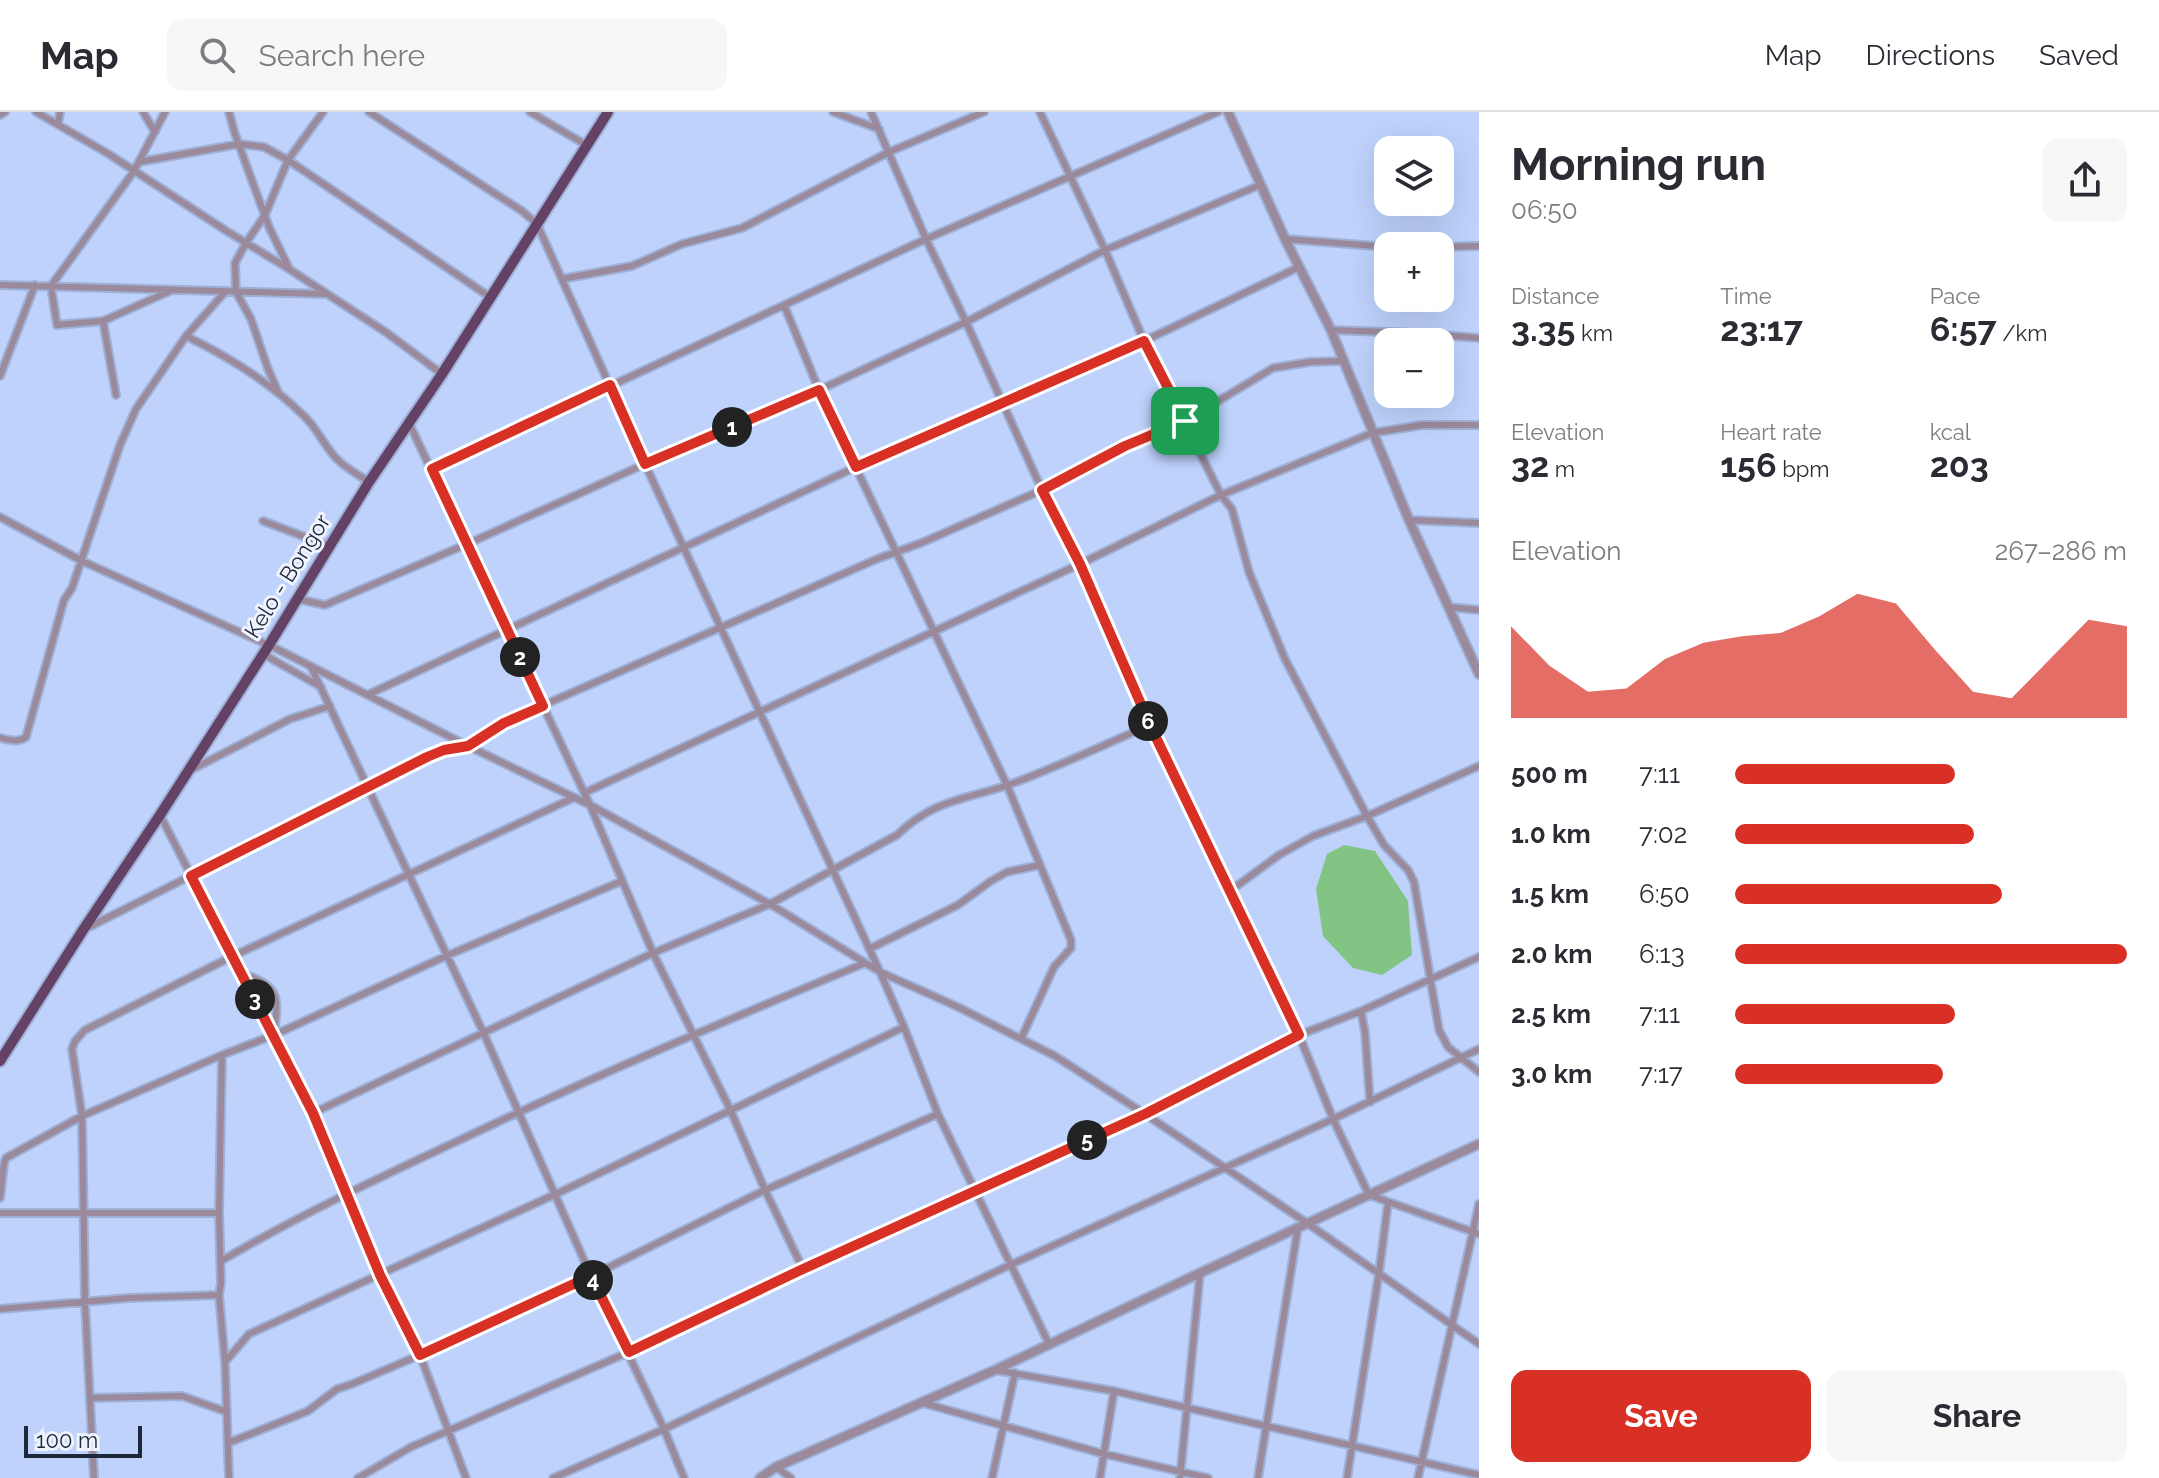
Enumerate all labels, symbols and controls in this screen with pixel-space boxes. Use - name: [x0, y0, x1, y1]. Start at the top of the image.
- search box: [167, 19, 727, 91]
- text: Map: [40, 33, 119, 78]
- icon: search: [195, 33, 239, 77]
- text: Search here: [259, 38, 425, 73]
- text: Map: [1765, 39, 1822, 72]
- text: Directions: [1866, 39, 1995, 72]
- text: Saved: [2039, 39, 2119, 72]
- map controls: [1374, 136, 1454, 408]
- button: layers: [1374, 136, 1454, 216]
- button: share: [2043, 138, 2127, 222]
- text: Morning run: [1511, 139, 1766, 190]
- text: 06:50: [1511, 195, 1578, 225]
- button: +: [1374, 232, 1454, 312]
- text: Distance: [1511, 283, 1599, 309]
- text: Time: [1720, 283, 1772, 309]
- text: Pace: [1930, 283, 1980, 309]
- text: 3.35: [1511, 309, 1575, 349]
- text: 23:17: [1720, 309, 1803, 349]
- text: 6:57: [1930, 309, 1997, 349]
- text: km: [1575, 320, 1613, 346]
- text: /km: [1997, 320, 2047, 346]
- button: −: [1374, 328, 1454, 408]
- pin: [1151, 387, 1219, 455]
- icon: arrive: [1163, 399, 1207, 443]
- pin: 1: [712, 407, 752, 447]
- text: 1: [727, 414, 737, 440]
- text: Elevation: [1511, 419, 1604, 445]
- text: Heart rate: [1720, 419, 1822, 445]
- text: kcal: [1930, 419, 1971, 445]
- text: 32: [1511, 445, 1549, 485]
- text: 156: [1720, 445, 1777, 485]
- text: 203: [1930, 445, 1989, 485]
- text: m: [1549, 456, 1575, 482]
- text: bpm: [1777, 456, 1830, 482]
- street label: Kelo - Bongor: [239, 509, 336, 643]
- text: Elevation: [1511, 536, 1621, 566]
- text: 267–286 m: [1995, 536, 2127, 566]
- pin: 2: [500, 637, 540, 677]
- text: 2: [514, 644, 526, 670]
- pin: 6: [1128, 701, 1168, 741]
- text: 6: [1141, 708, 1155, 734]
- text: 500 m: [1511, 759, 1588, 789]
- text: 7:11: [1639, 759, 1680, 789]
- text: 1.0 km: [1511, 819, 1591, 849]
- text: 7:02: [1639, 819, 1687, 849]
- text: 1.5 km: [1511, 879, 1589, 909]
- text: 6:50: [1639, 879, 1690, 909]
- text: 2.0 km: [1511, 939, 1592, 969]
- text: 6:13: [1639, 939, 1685, 969]
- pin: 3: [235, 979, 275, 1019]
- text: 3: [249, 986, 261, 1012]
- text: 2.5 km: [1511, 999, 1591, 1029]
- text: 7:11: [1639, 999, 1680, 1029]
- text: 3.0 km: [1511, 1059, 1592, 1089]
- text: 7:17: [1639, 1059, 1683, 1089]
- pin: 5: [1067, 1120, 1107, 1160]
- text: 5: [1081, 1127, 1093, 1153]
- pin: 4: [573, 1260, 613, 1300]
- text: 4: [587, 1267, 599, 1293]
- button: Save: [1511, 1370, 1811, 1462]
- button: Share: [1827, 1370, 2127, 1462]
- scale bar: [24, 1422, 142, 1458]
- text: 100 m: [36, 1427, 98, 1453]

